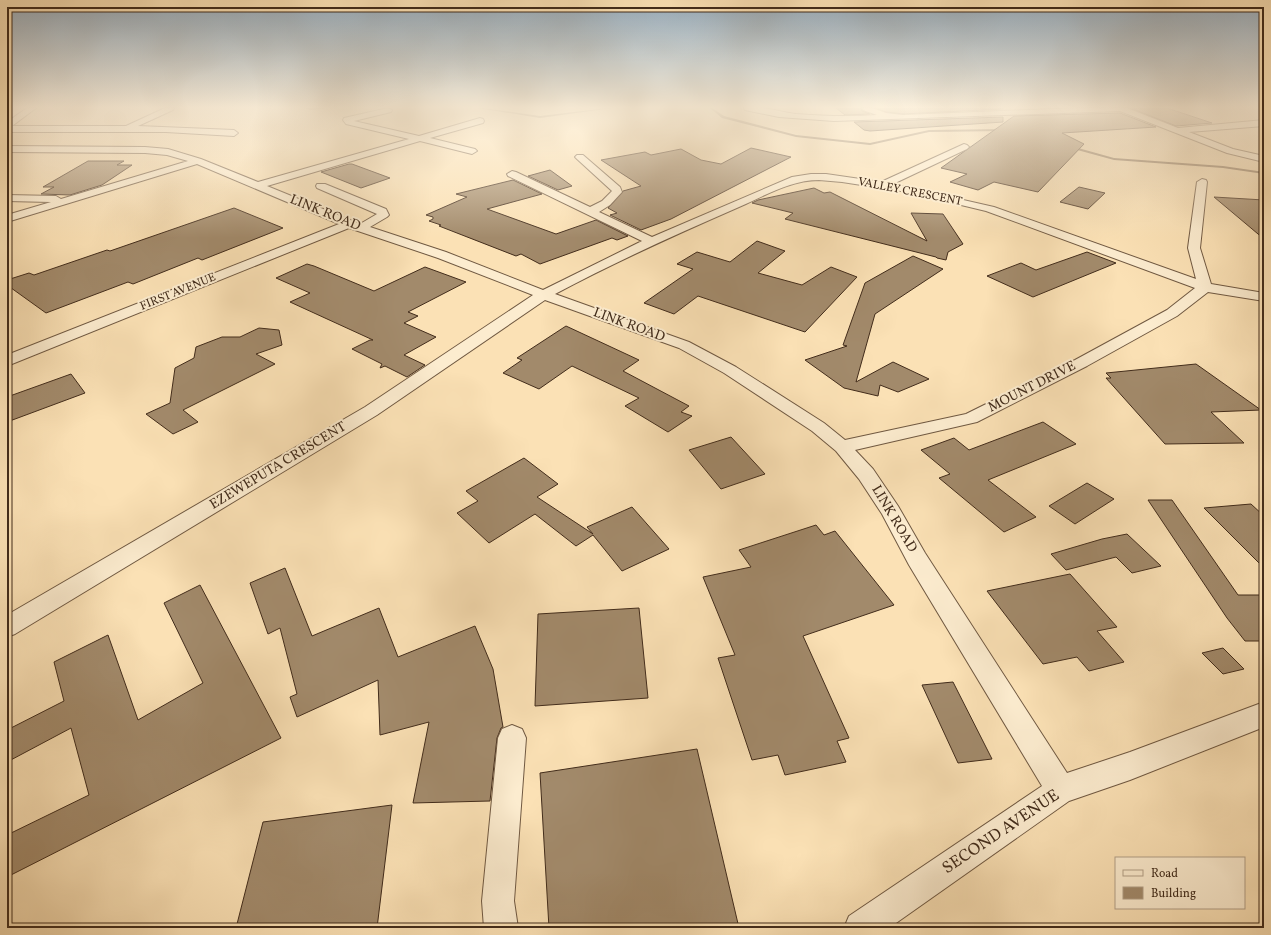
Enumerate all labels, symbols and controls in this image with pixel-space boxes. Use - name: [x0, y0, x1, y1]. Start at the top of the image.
- street label: VALLEY CRESCENT: [856, 174, 964, 210]
- street label: LINK ROAD: [287, 190, 363, 236]
- street label: FIRST AVENUE: [138, 269, 218, 315]
- street label: LINK ROAD: [590, 303, 668, 347]
- street label: MOUNT DRIVE: [985, 357, 1079, 417]
- street label: EZEWEPUTA CRESCENT: [206, 418, 350, 514]
- street label: LINK ROAD: [867, 482, 921, 556]
- street label: SECOND AVENUE: [938, 784, 1064, 880]
- legend: [1115, 857, 1245, 909]
- text: Road: [1151, 866, 1178, 882]
- text: Building: [1151, 886, 1196, 902]

